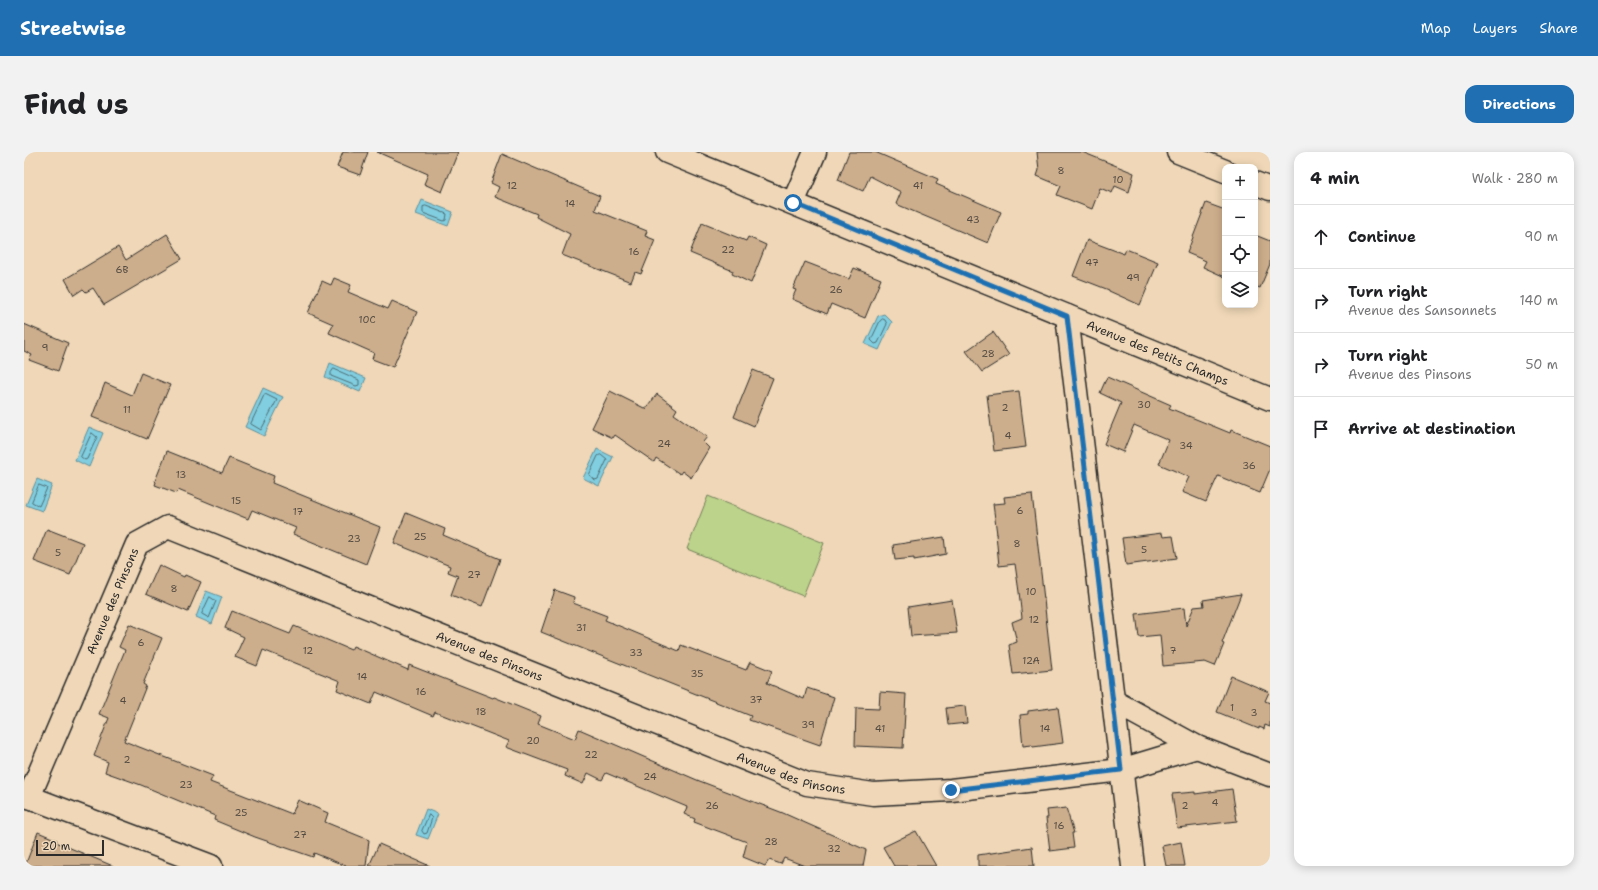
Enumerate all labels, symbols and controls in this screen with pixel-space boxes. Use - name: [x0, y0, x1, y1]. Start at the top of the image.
- text: Streetwise: [20, 16, 126, 41]
- text: Map: [1421, 19, 1451, 37]
- text: Layers: [1473, 19, 1517, 37]
- text: Share: [1539, 19, 1578, 37]
- text: Find us: [24, 85, 129, 123]
- button: Directions: [1465, 85, 1574, 123]
- house number: 8: [1058, 164, 1065, 177]
- map controls: [1222, 164, 1258, 308]
- button: +: [1222, 164, 1258, 200]
- text: 4 min: [1310, 167, 1360, 189]
- text: Walk · 280 m: [1472, 170, 1558, 187]
- house number: 10: [1113, 173, 1123, 186]
- house number: 12: [507, 179, 517, 192]
- house number: 41: [913, 179, 923, 192]
- route start: [784, 194, 802, 212]
- house number: 14: [565, 197, 575, 210]
- button: −: [1222, 200, 1258, 236]
- house number: 43: [966, 213, 980, 226]
- icon: ahead: [1310, 226, 1332, 248]
- text: Continue: [1348, 227, 1416, 247]
- text: 90 m: [1524, 228, 1558, 245]
- button: locate: [1222, 236, 1258, 272]
- house number: 22: [721, 243, 735, 256]
- house number: 16: [629, 245, 639, 258]
- house number: 47: [1085, 256, 1099, 269]
- house number: 6B: [116, 263, 129, 276]
- house number: 49: [1126, 271, 1140, 284]
- button: layers: [1222, 272, 1258, 308]
- text: Turn right: [1348, 282, 1428, 302]
- house number: 26: [829, 283, 843, 296]
- icon: right: [1310, 290, 1332, 312]
- text: 140 m: [1519, 292, 1558, 309]
- text: Avenue des Sansonnets: [1348, 302, 1497, 319]
- house number: 10C: [358, 313, 376, 326]
- street label: Avenue des Petits Champs: [1084, 317, 1231, 389]
- house number: 9: [42, 341, 49, 354]
- text: Turn right: [1348, 346, 1428, 366]
- house number: 28: [981, 347, 995, 360]
- icon: right: [1310, 354, 1332, 376]
- text: 50 m: [1525, 356, 1558, 373]
- text: Avenue des Pinsons: [1348, 366, 1472, 383]
- house number: 30: [1137, 398, 1151, 411]
- house number: 2: [1002, 401, 1009, 414]
- house number: 11: [123, 403, 131, 416]
- icon: arrive: [1310, 418, 1332, 440]
- text: Arrive at destination: [1348, 419, 1516, 439]
- house number: 4: [1005, 429, 1012, 442]
- house number: 24: [657, 437, 671, 450]
- house number: 34: [1179, 439, 1193, 452]
- house number: 36: [1242, 459, 1256, 472]
- house number: 13: [176, 468, 186, 481]
- house number: 15: [231, 494, 241, 507]
- house number: 6: [1017, 504, 1024, 517]
- house number: 17: [293, 505, 303, 518]
- house number: 25: [414, 530, 426, 543]
- house number: 23: [347, 532, 361, 545]
- house number: 8: [1014, 537, 1021, 550]
- house number: 5: [1141, 543, 1147, 556]
- street label: Avenue des Pinsons: [83, 545, 142, 657]
- house number: 5: [55, 546, 61, 559]
- house number: 27: [467, 568, 481, 581]
- house number: 8: [171, 582, 178, 595]
- house number: 10: [1026, 585, 1036, 598]
- house number: 12: [1029, 613, 1039, 626]
- house number: 31: [576, 621, 586, 634]
- street label: Avenue des Pinsons: [434, 628, 546, 685]
- house number: 6: [138, 636, 145, 649]
- house number: 12: [303, 644, 313, 657]
- house number: 7: [1170, 644, 1177, 657]
- house number: 33: [629, 646, 643, 659]
- house number: 12A: [1022, 654, 1040, 667]
- house number: 35: [691, 667, 703, 680]
- house number: 14: [357, 670, 367, 683]
- house number: 16: [416, 685, 426, 698]
- house number: 37: [749, 693, 763, 706]
- house number: 4: [120, 694, 127, 707]
- house number: 1: [1230, 701, 1234, 714]
- house number: 18: [475, 705, 487, 718]
- house number: 3: [1251, 706, 1258, 719]
- house number: 39: [801, 718, 815, 731]
- house number: 41: [875, 722, 885, 735]
- house number: 14: [1040, 722, 1050, 735]
- house number: 20: [526, 734, 540, 747]
- house number: 22: [584, 748, 598, 761]
- street label: Avenue des Pinsons: [734, 748, 847, 798]
- house number: 2: [124, 753, 131, 766]
- house number: 24: [643, 770, 657, 783]
- house number: 23: [179, 778, 193, 791]
- route end: [942, 781, 960, 799]
- house number: 4: [1212, 796, 1219, 809]
- house number: 26: [705, 799, 719, 812]
- house number: 2: [1182, 799, 1189, 812]
- house number: 25: [235, 806, 247, 819]
- house number: 16: [1054, 819, 1064, 832]
- house number: 27: [293, 828, 307, 841]
- house number: 28: [764, 835, 778, 848]
- scale bar: [36, 838, 104, 857]
- text: 20 m: [42, 839, 70, 854]
- house number: 32: [827, 842, 841, 855]

